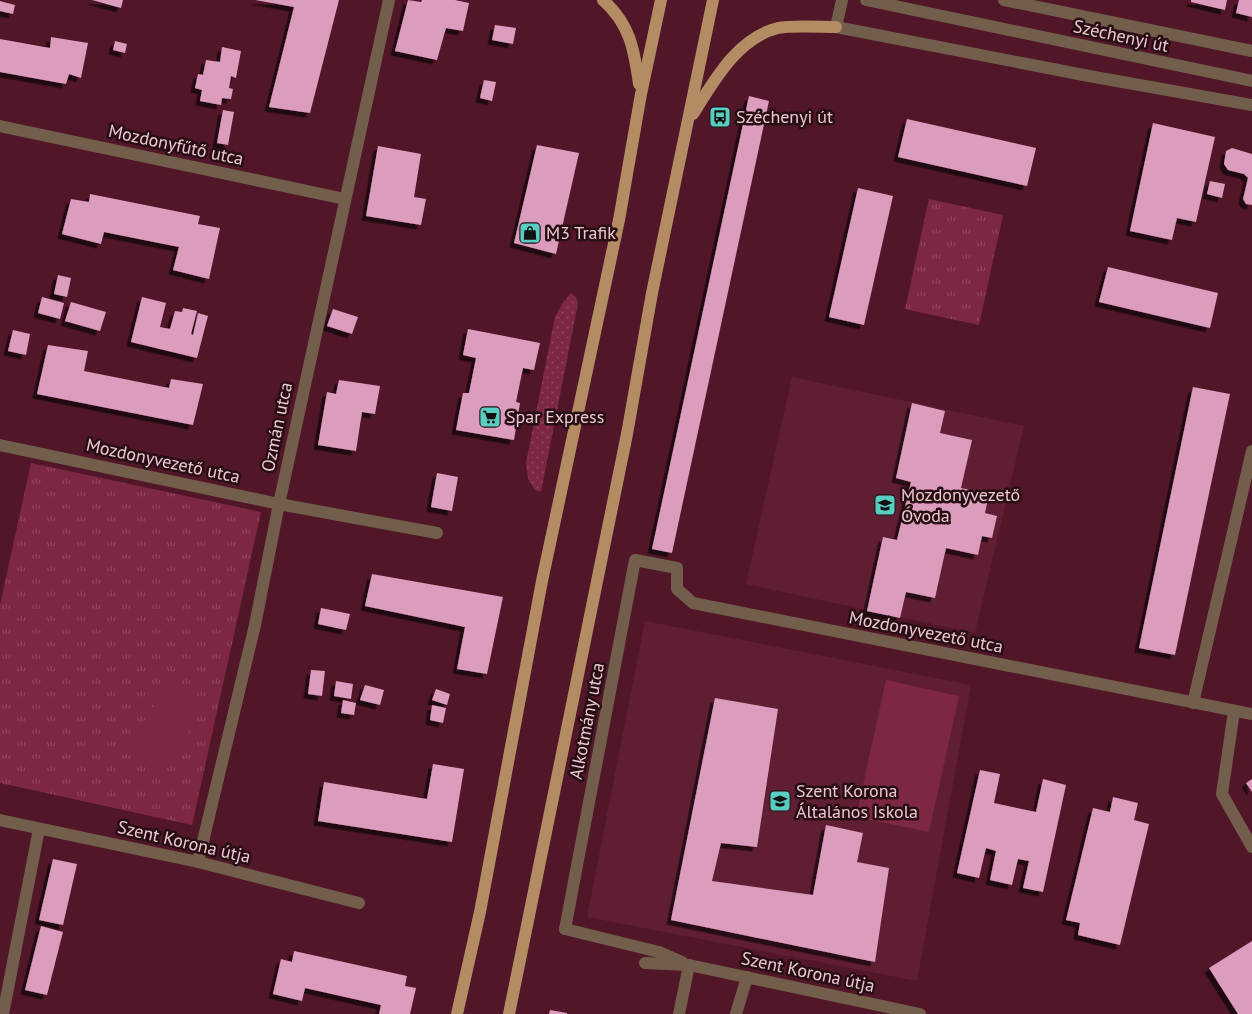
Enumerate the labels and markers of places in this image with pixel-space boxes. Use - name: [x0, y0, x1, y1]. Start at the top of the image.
- bus stop icon: Széchenyi út: [708, 105, 732, 129]
- place label: Széchenyi út: [736, 105, 833, 128]
- shop icon: M3 Trafik: [518, 221, 542, 245]
- place label: M3 Trafik: [546, 221, 616, 244]
- supermarket icon: Spar Express: [478, 405, 502, 429]
- place label: Spar Express: [506, 405, 604, 428]
- place label: Mozdonyvezető Óvoda: [901, 483, 1020, 527]
- school or university icon: Mozdonyvezető Óvoda: [873, 493, 897, 517]
- place label: Szent Korona Általános Iskola: [796, 779, 918, 823]
- school or university icon: Szent Korona Általános Iskola: [768, 789, 792, 813]

